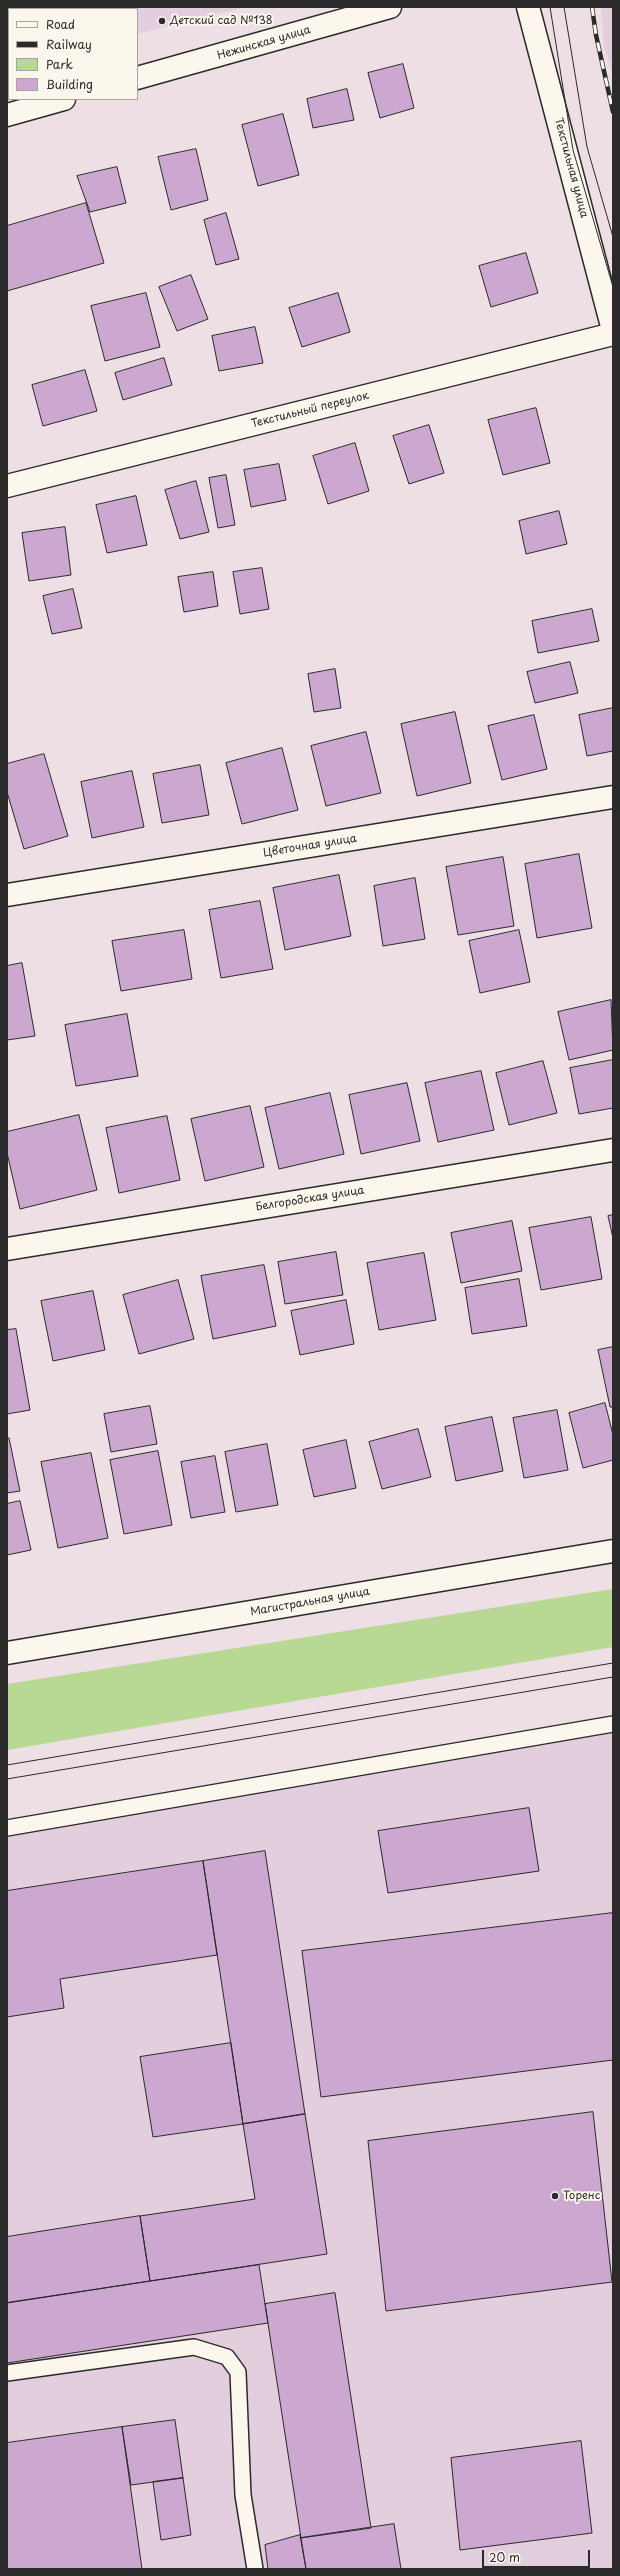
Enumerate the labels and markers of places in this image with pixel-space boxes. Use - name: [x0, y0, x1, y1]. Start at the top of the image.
- place label: Детский сад №138: [170, 14, 273, 28]
- marker: Детский сад №138: [157, 16, 167, 26]
- place label: Торенс: [563, 2189, 600, 2203]
- marker: Торенс: [550, 2191, 560, 2201]

